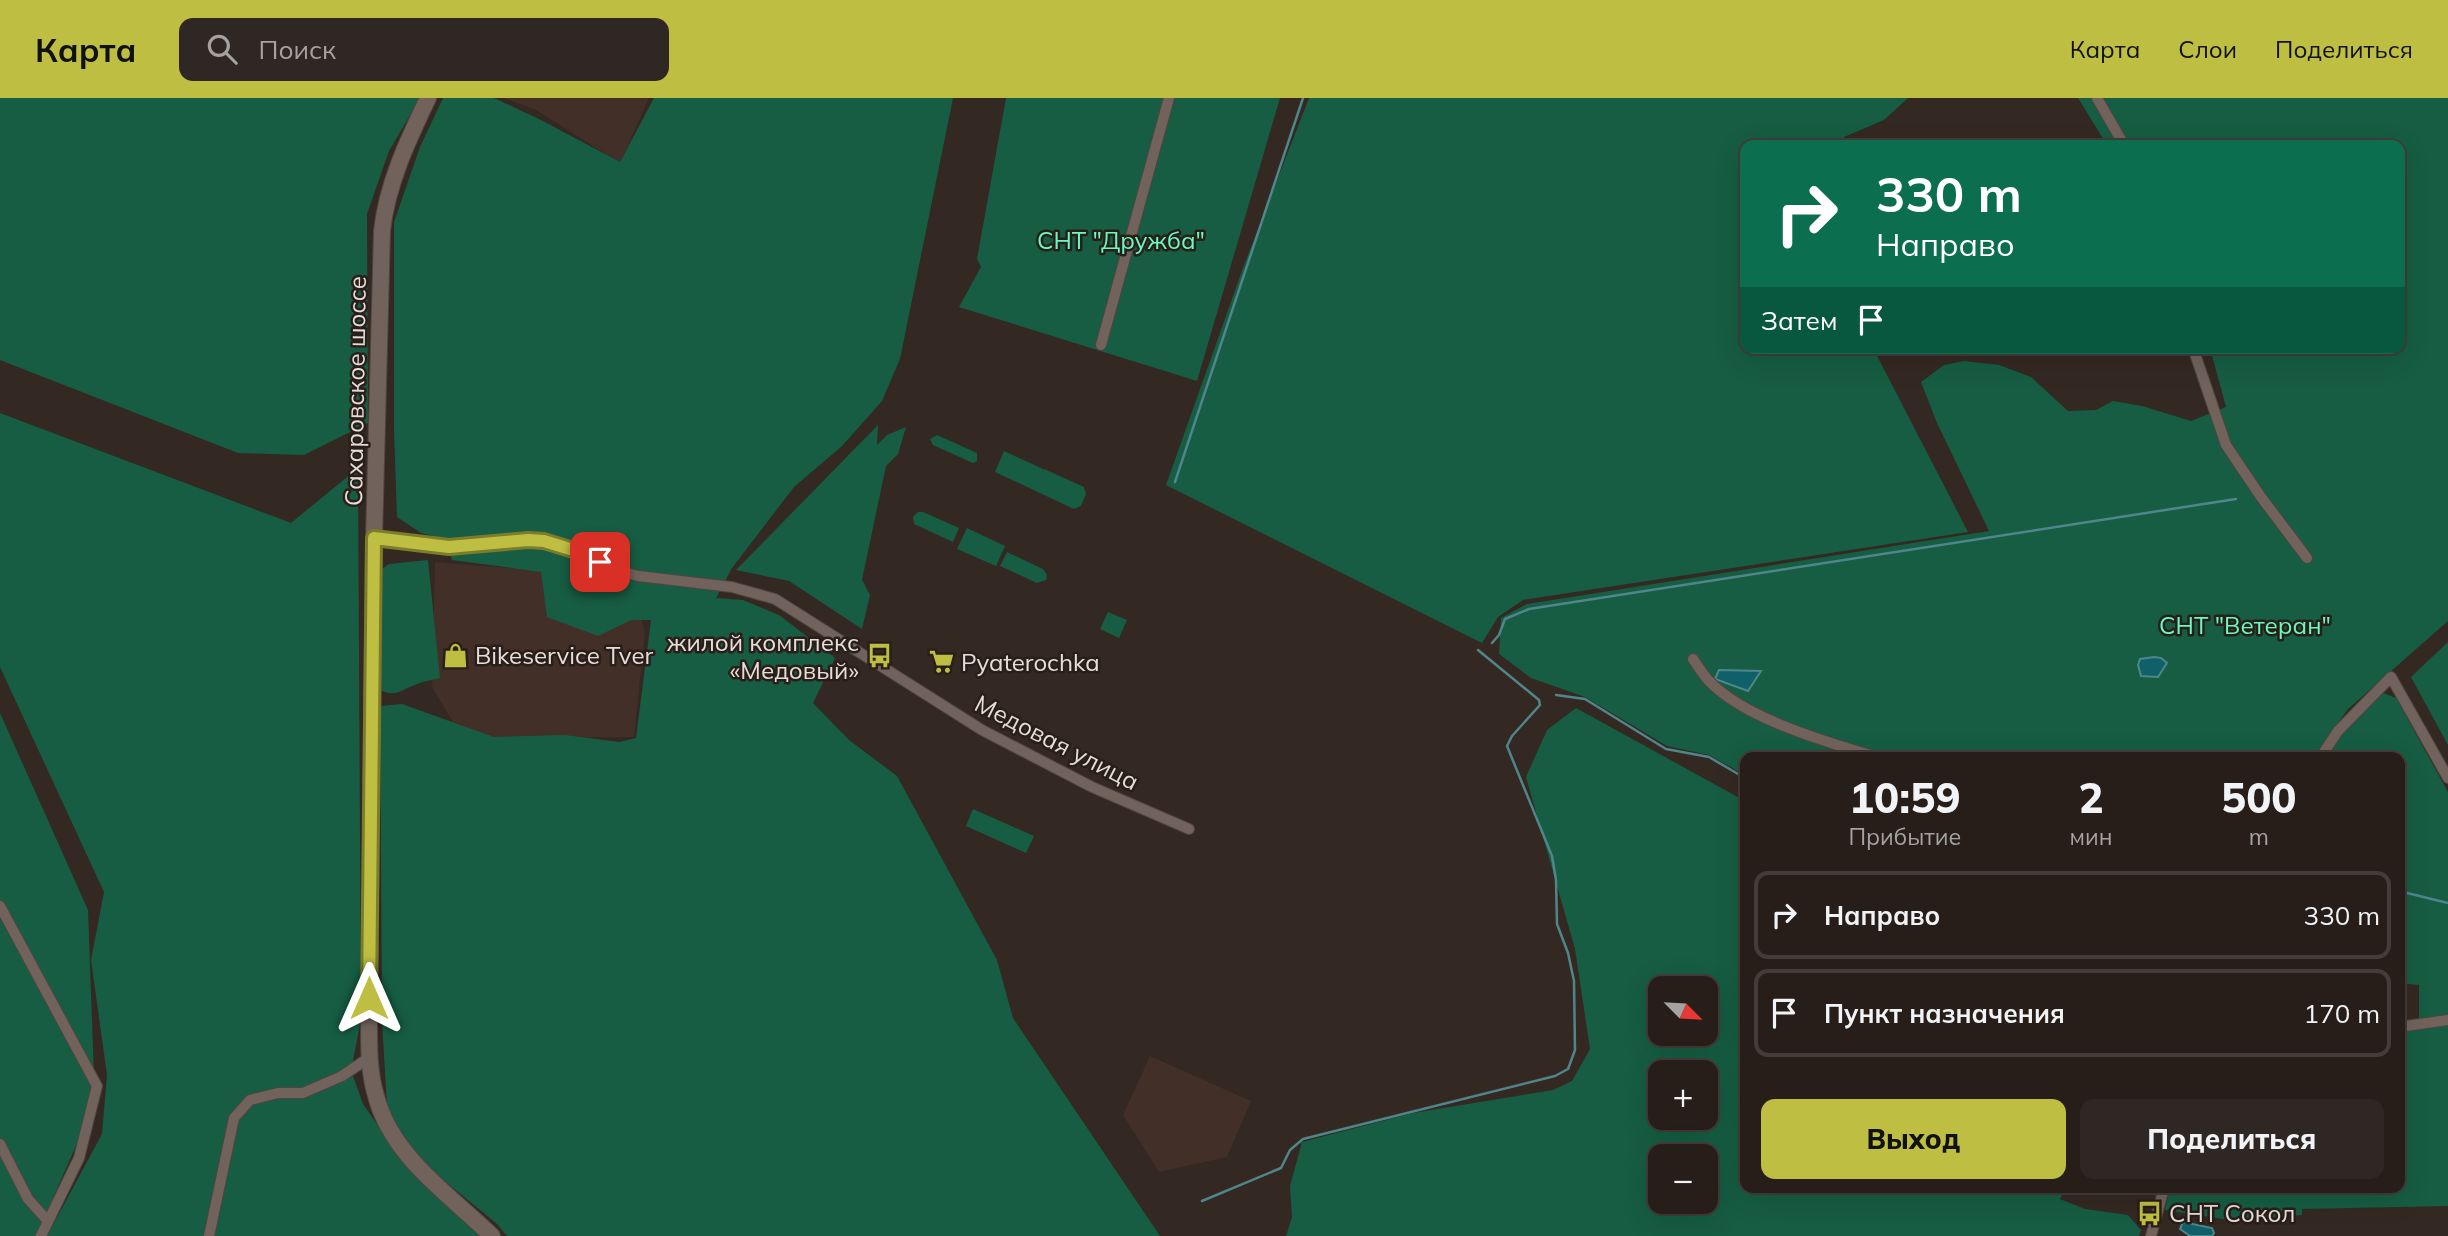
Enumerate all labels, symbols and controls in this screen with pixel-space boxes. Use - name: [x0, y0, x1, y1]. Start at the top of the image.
- search box: [179, 18, 669, 81]
- text: Карта: [35, 29, 137, 70]
- icon: search: [203, 30, 241, 68]
- text: Поиск: [259, 33, 336, 66]
- text: Карта: [2070, 34, 2140, 64]
- text: Слои: [2178, 34, 2237, 64]
- text: Поделиться: [2275, 34, 2413, 64]
- text: 330 m: [1876, 163, 2022, 224]
- icon: right: [1761, 168, 1852, 259]
- text: Направо: [1876, 224, 2015, 264]
- park label: СНТ "Дружба": [1037, 225, 1205, 255]
- street label: Сахаровское шоссе: [338, 276, 372, 506]
- icon: arrive: [1852, 301, 1890, 339]
- text: Затем: [1761, 304, 1838, 337]
- pin: [570, 532, 630, 592]
- icon: arrive: [581, 543, 619, 581]
- park label: СНТ "Ветеран": [2159, 610, 2331, 640]
- place label: жилой комплекс «Медовый»: [667, 627, 859, 685]
- place label: Bikeservice Tver: [475, 640, 653, 670]
- shop icon: Bikeservice Tver: [441, 641, 469, 669]
- bus stop icon: жилой комплекс «Медовый»: [865, 642, 893, 670]
- place label: Pyaterochka: [961, 647, 1100, 677]
- supermarket icon: Pyaterochka: [927, 648, 955, 676]
- street label: Медовая улица: [970, 688, 1144, 796]
- text: 10:59: [1849, 771, 1961, 824]
- text: 2: [2078, 771, 2104, 824]
- text: 500: [2221, 771, 2297, 824]
- text: Прибытие: [1848, 822, 1961, 851]
- text: мин: [2070, 822, 2113, 851]
- text: m: [2249, 822, 2269, 851]
- icon: right: [1765, 896, 1803, 934]
- text: Направо: [1824, 899, 1940, 932]
- text: 330 m: [2304, 899, 2380, 932]
- position arrow: [332, 961, 406, 1035]
- north arrow: [1648, 976, 1718, 1046]
- map controls: [1648, 976, 1718, 1214]
- icon: arrive: [1765, 994, 1803, 1032]
- text: Пункт назначения: [1824, 997, 2065, 1030]
- text: 170 m: [2304, 997, 2380, 1030]
- button: +: [1648, 1060, 1718, 1130]
- button: Выход: [1761, 1099, 2066, 1179]
- button: Поделиться: [2080, 1099, 2384, 1179]
- button: −: [1648, 1144, 1718, 1214]
- place label: СНТ Сокол: [2169, 1198, 2295, 1228]
- bus stop icon: СНТ Сокол: [2135, 1199, 2163, 1227]

